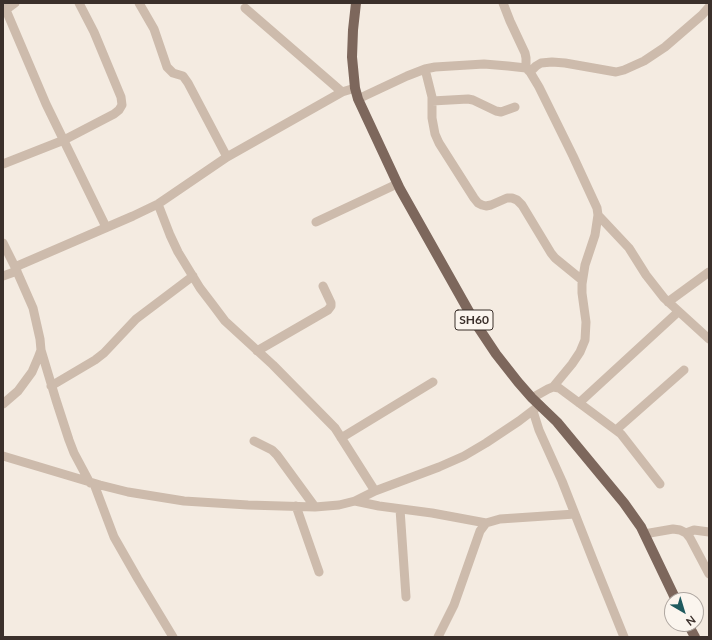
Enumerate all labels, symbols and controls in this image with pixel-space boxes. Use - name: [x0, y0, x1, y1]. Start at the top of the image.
- road number: SH60: [455, 310, 493, 330]
- north arrow: [664, 592, 704, 632]
- text: N: [684, 613, 698, 629]

